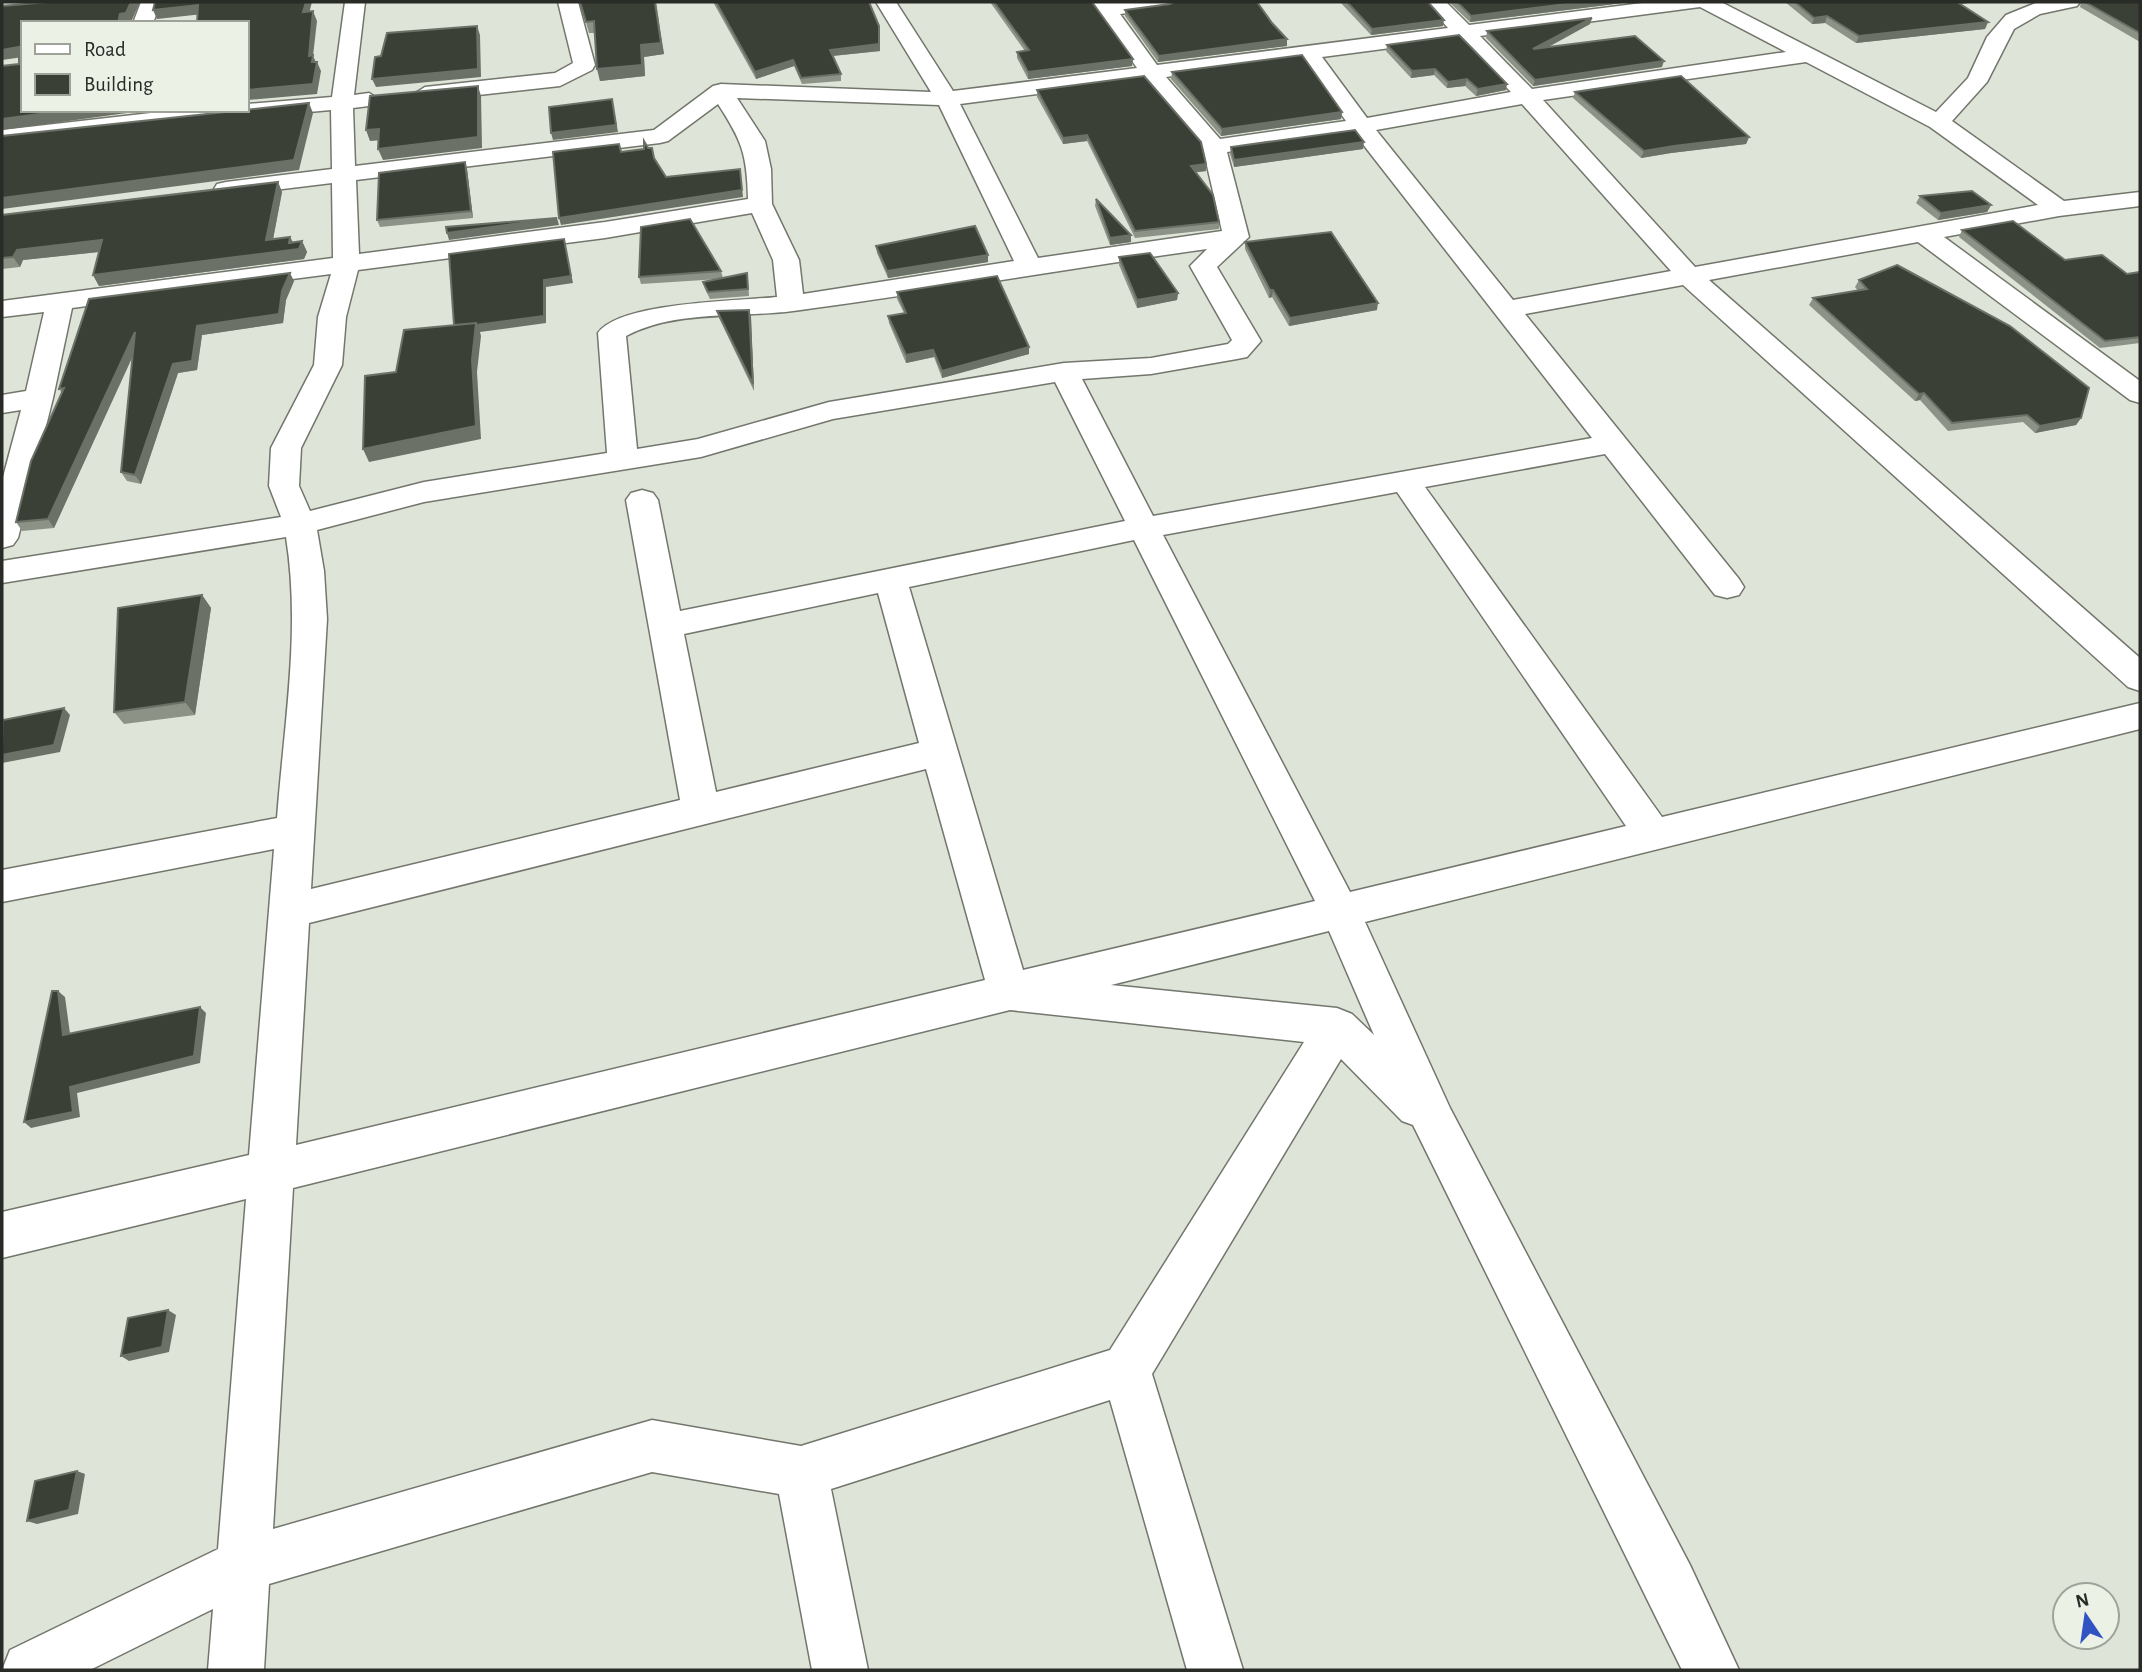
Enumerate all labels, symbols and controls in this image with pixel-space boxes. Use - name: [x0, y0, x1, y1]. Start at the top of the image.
- legend: [21, 21, 248, 112]
- text: Road: [84, 39, 126, 60]
- text: Building: [84, 74, 154, 95]
- north arrow: [2051, 1581, 2121, 1651]
- text: N: [2074, 1590, 2091, 1612]

